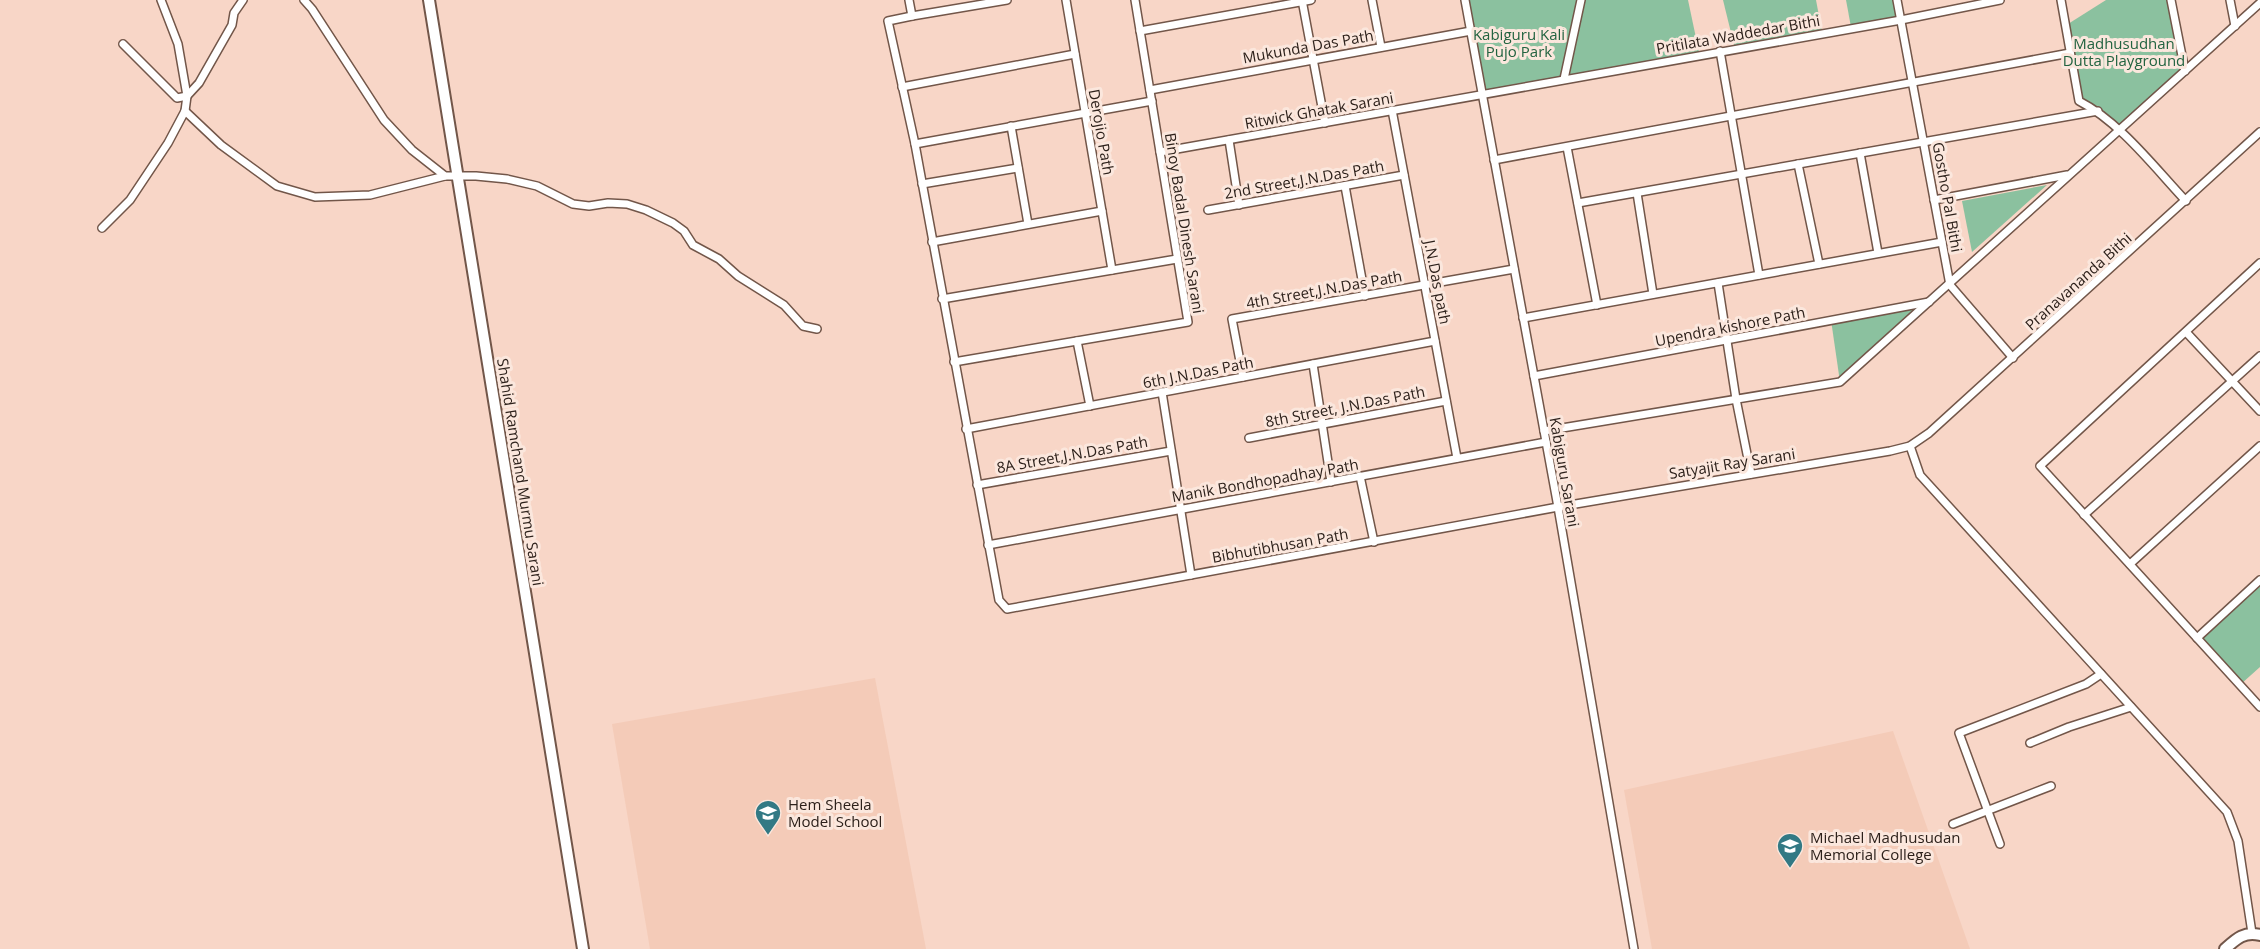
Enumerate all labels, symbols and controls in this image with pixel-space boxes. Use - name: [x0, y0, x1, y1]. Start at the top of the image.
- street label: Pritilata Waddedar Bithi: [1654, 10, 1822, 58]
- park label: Kabiguru Kali Pujo Park: [1473, 24, 1565, 61]
- street label: Mukunda Das Path: [1241, 25, 1375, 67]
- park label: Madhusudhan Dutta Playground: [2063, 33, 2185, 70]
- street label: Derojio Path: [1085, 87, 1119, 177]
- street label: Ritwick Ghatak Sarani: [1243, 87, 1395, 133]
- street label: Binoy Badal Dinesh Sarani: [1161, 131, 1209, 315]
- street label: Gostho Pal Bithi: [1928, 140, 1968, 254]
- street label: 2nd Street,J.N.Das Path: [1222, 155, 1386, 203]
- street label: Pranavananda Bithi: [2020, 228, 2136, 334]
- street label: J.N.Das path: [1420, 236, 1456, 326]
- street label: 4th Street,J.N.Das Path: [1244, 265, 1404, 313]
- street label: Upendra kishore Path: [1653, 302, 1807, 350]
- street label: 6th J.N.Das Path: [1141, 351, 1255, 393]
- street label: Shahid Ramchand Murmu Sarani: [493, 357, 549, 587]
- street label: 8th Street, J.N.Das Path: [1264, 381, 1426, 431]
- street label: Kabiguru Sarani: [1546, 416, 1584, 528]
- street label: 8A Street,J.N.Das Path: [995, 431, 1149, 477]
- street label: Satyajit Ray Sarani: [1667, 443, 1797, 483]
- street label: Manik Bondhopadhay Path: [1170, 454, 1360, 506]
- street label: Bibhutibhusan Path: [1210, 523, 1350, 567]
- place label: Hem Sheela Model School: [788, 794, 882, 831]
- school or university icon: Hem Sheela Model School: [753, 798, 783, 836]
- place label: Michael Madhusudan Memorial College: [1810, 827, 1961, 864]
- school or university icon: Michael Madhusudan Memorial College: [1775, 831, 1805, 869]

